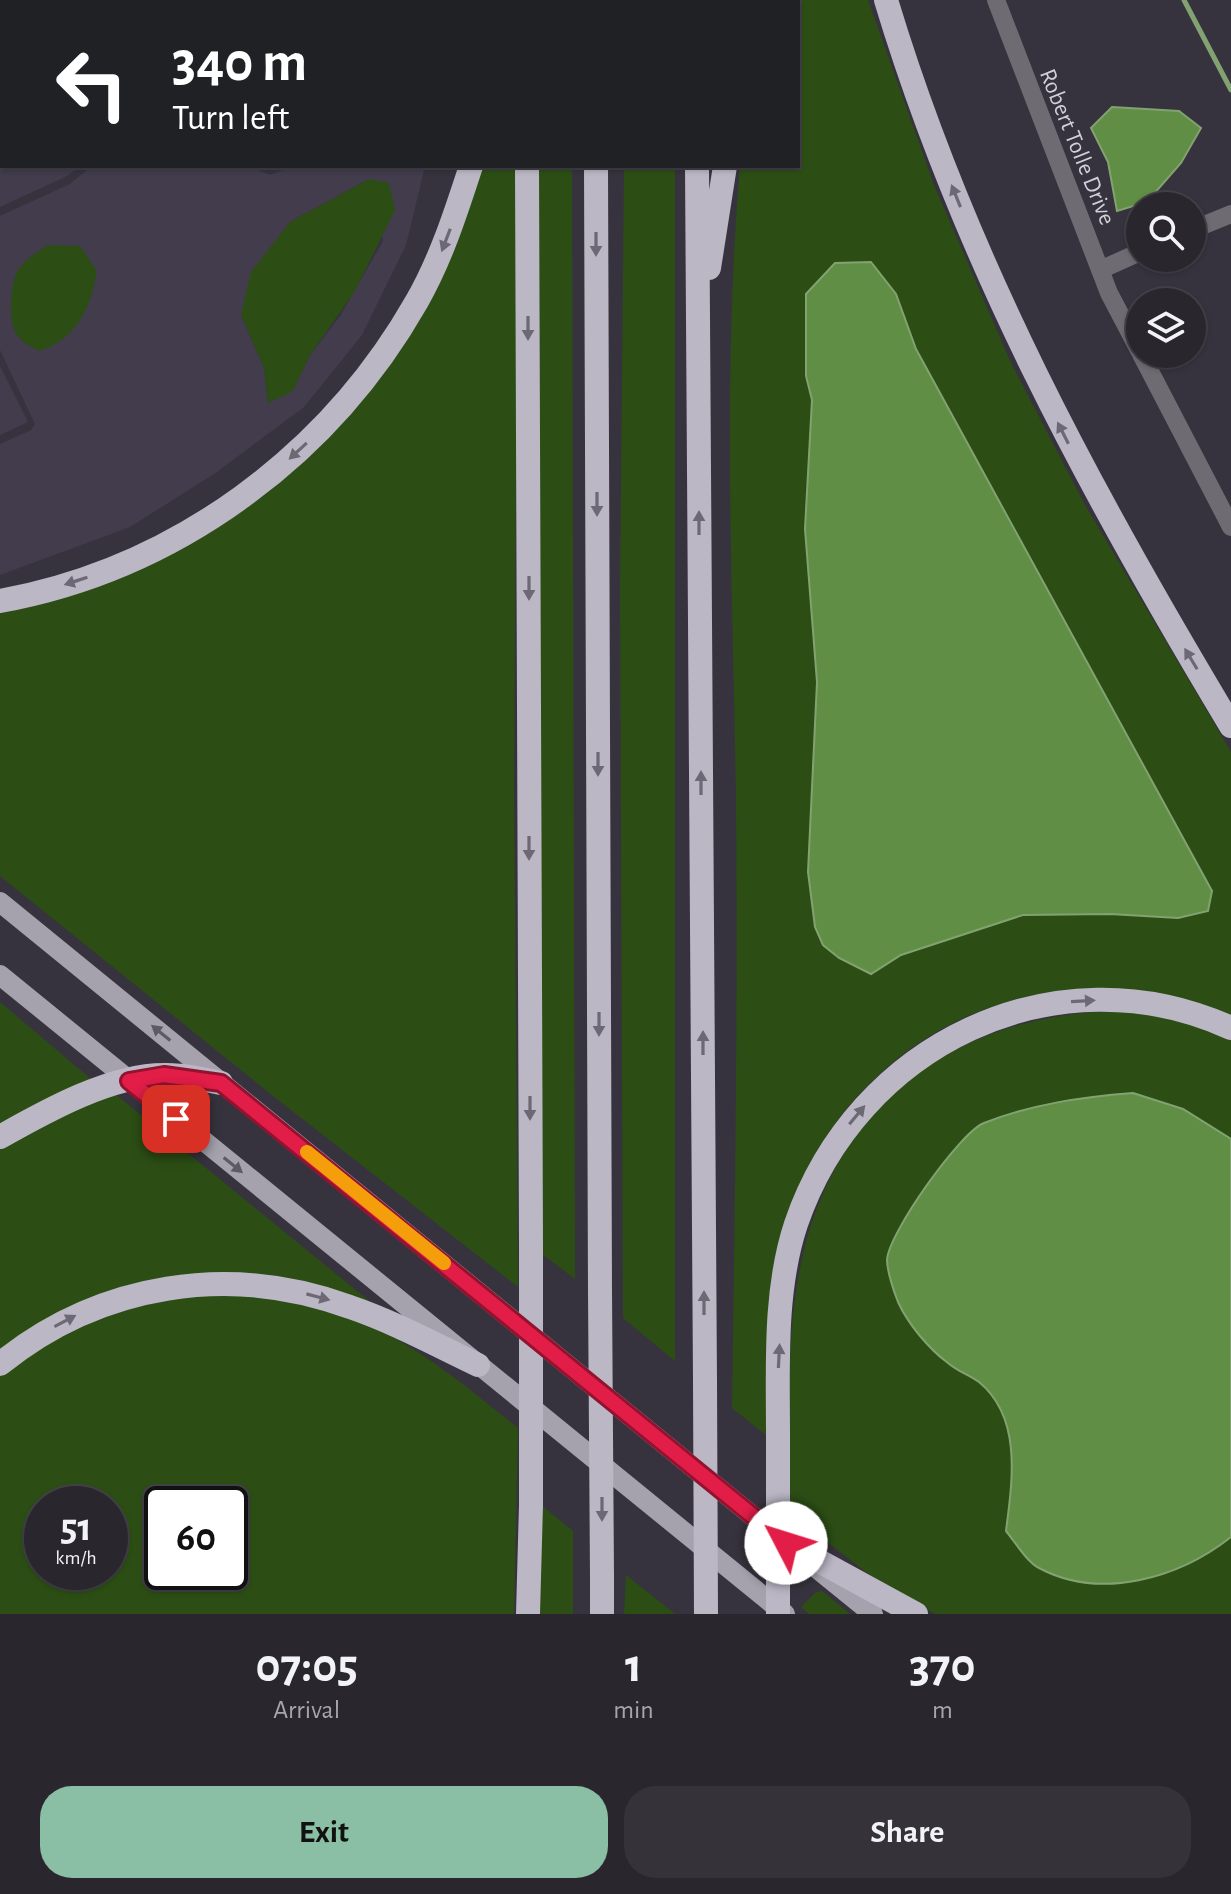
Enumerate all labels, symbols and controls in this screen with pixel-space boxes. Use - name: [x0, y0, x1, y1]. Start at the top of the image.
- icon: left: [40, 32, 144, 136]
- text: 340 m: [172, 35, 307, 91]
- street label: Robert Tolle Drive: [1035, 66, 1119, 228]
- text: Turn left: [172, 100, 289, 136]
- one-way arrow: [949, 184, 962, 208]
- map controls: [1126, 192, 1206, 368]
- button: search: [1126, 192, 1206, 272]
- one-way arrow: [439, 228, 452, 252]
- one-way arrow: [590, 232, 602, 257]
- button: layers: [1126, 288, 1206, 368]
- one-way arrow: [522, 316, 534, 341]
- one-way arrow: [1056, 421, 1070, 444]
- one-way arrow: [289, 441, 308, 459]
- one-way arrow: [591, 492, 603, 517]
- one-way arrow: [693, 510, 705, 535]
- one-way arrow: [63, 576, 87, 588]
- one-way arrow: [523, 576, 535, 601]
- one-way arrow: [1184, 648, 1198, 670]
- one-way arrow: [592, 752, 604, 777]
- one-way arrow: [695, 770, 707, 795]
- one-way arrow: [523, 836, 535, 861]
- one-way arrow: [1071, 994, 1096, 1007]
- one-way arrow: [593, 1012, 605, 1037]
- one-way arrow: [151, 1025, 171, 1042]
- one-way arrow: [696, 1030, 709, 1055]
- pin: [142, 1085, 210, 1153]
- one-way arrow: [524, 1096, 536, 1121]
- icon: arrive: [154, 1097, 198, 1141]
- one-way arrow: [848, 1105, 865, 1125]
- one-way arrow: [223, 1157, 243, 1173]
- one-way arrow: [698, 1290, 710, 1315]
- one-way arrow: [305, 1291, 330, 1303]
- one-way arrow: [54, 1315, 76, 1329]
- one-way arrow: [772, 1343, 785, 1368]
- speed limit sign: 60: [144, 1486, 248, 1590]
- one-way arrow: [595, 1497, 608, 1522]
- position arrow: [744, 1501, 828, 1585]
- text: 51: [60, 1508, 92, 1548]
- text: km/h: [55, 1548, 97, 1568]
- text: 07:05: [255, 1643, 358, 1691]
- text: 1: [625, 1643, 642, 1691]
- text: 370: [909, 1643, 976, 1691]
- text: Arrival: [273, 1697, 340, 1723]
- text: min: [613, 1697, 654, 1723]
- text: m: [932, 1697, 953, 1723]
- button: Exit: [40, 1786, 608, 1878]
- button: Share: [624, 1786, 1191, 1878]

